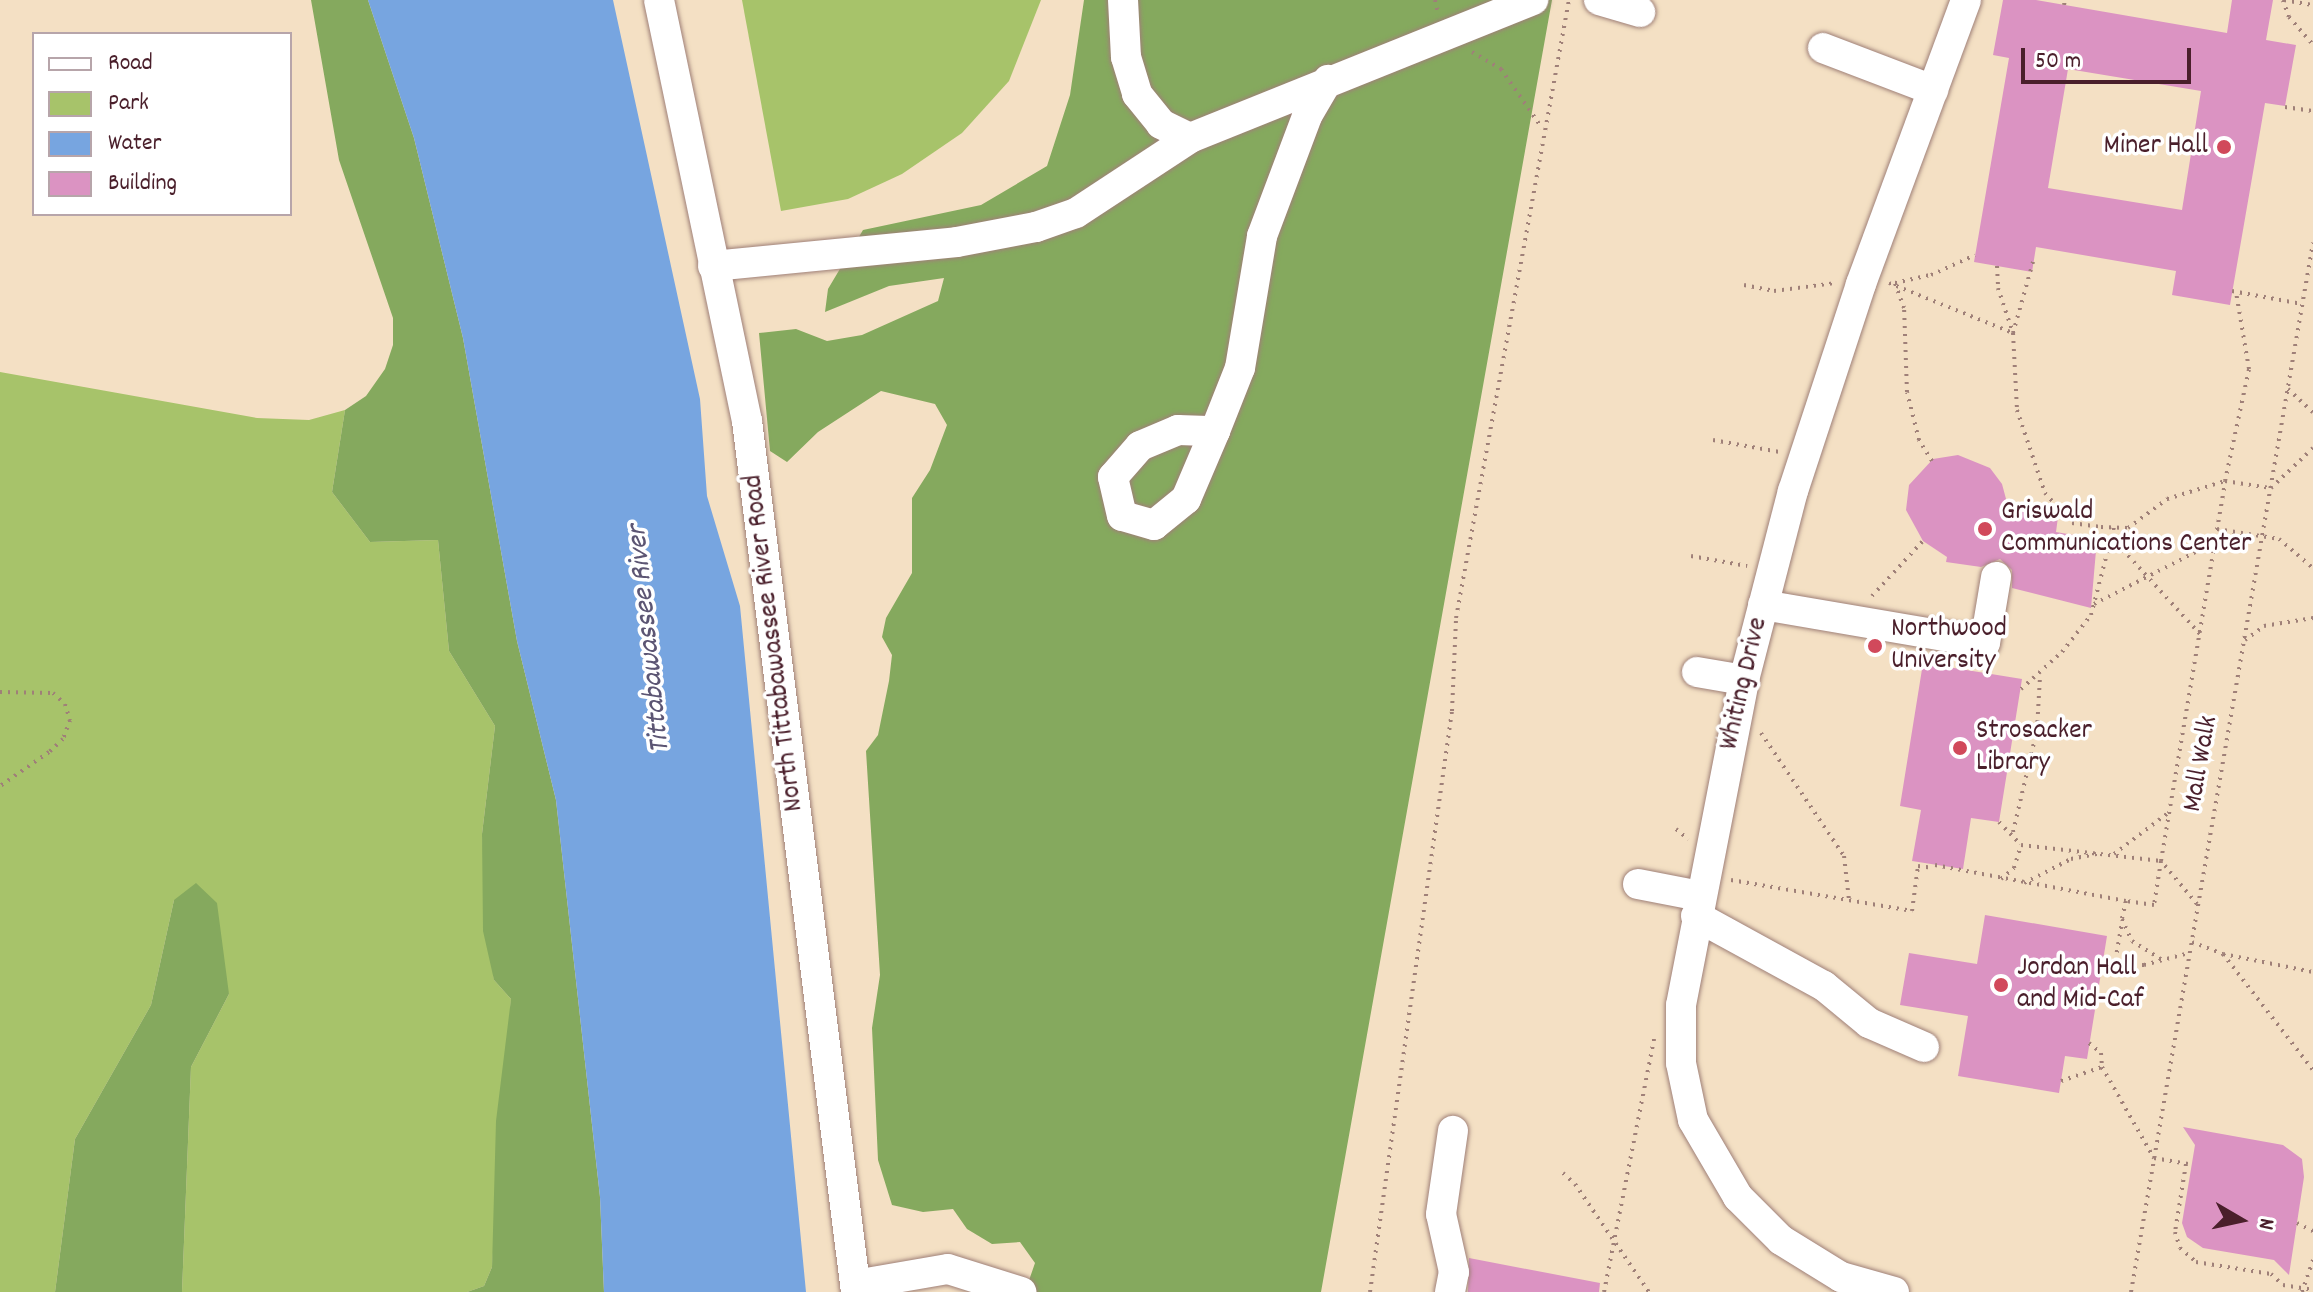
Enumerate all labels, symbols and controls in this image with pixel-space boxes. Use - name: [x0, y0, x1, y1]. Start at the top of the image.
- legend: [32, 32, 292, 216]
- scale bar: [2025, 32, 2195, 82]
- text: 50 m: [2035, 45, 2081, 79]
- text: Road: [108, 47, 153, 81]
- text: Park: [108, 87, 149, 121]
- text: Water: [108, 127, 161, 161]
- place label: Miner Hall: [2104, 130, 2208, 164]
- marker: Miner Hall: [2215, 138, 2233, 156]
- text: Building: [108, 167, 177, 201]
- street label: North Tittabawassee River Road: [738, 473, 812, 813]
- place label: Griswald Communications Center: [2001, 496, 2251, 562]
- marker: Griswald Communications Center: [1976, 520, 1994, 538]
- water label: Tittabawassee River: [621, 523, 681, 755]
- place label: Northwood University: [1891, 613, 2007, 679]
- street label: Whiting Drive: [1713, 614, 1777, 754]
- marker: Northwood University: [1866, 637, 1884, 655]
- street label: Mall Walk: [2177, 714, 2227, 814]
- place label: Strosacker Library: [1976, 715, 2092, 781]
- marker: Strosacker Library: [1951, 739, 1969, 757]
- place label: Jordan Hall and Mid-Caf: [2017, 952, 2144, 1018]
- marker: Jordan Hall and Mid-Caf: [1992, 976, 2010, 994]
- north arrow: [2201, 1180, 2281, 1260]
- text: N: [2249, 1216, 2281, 1232]

